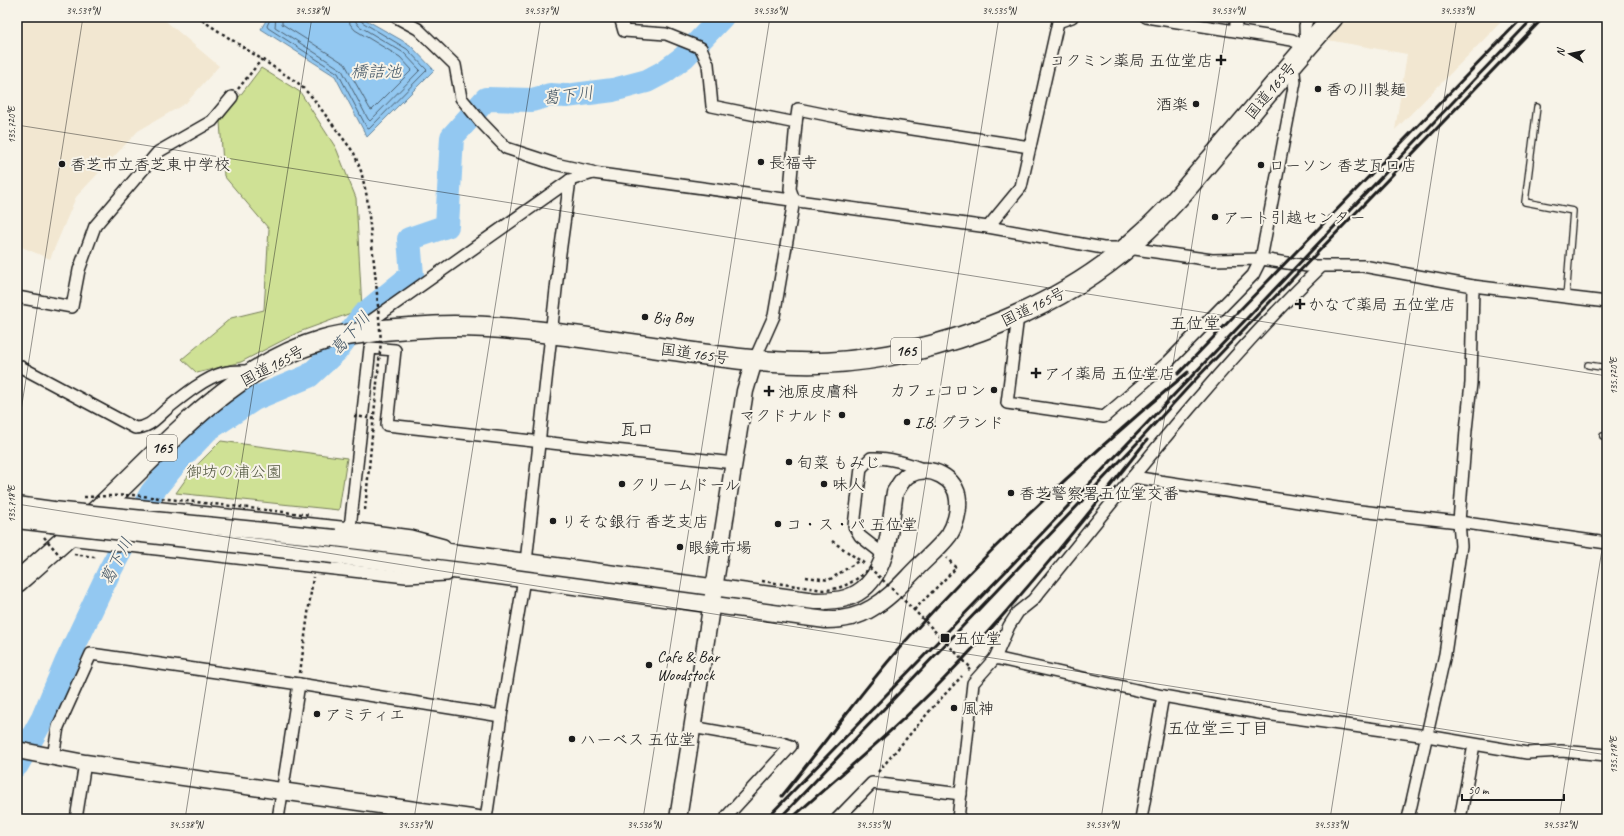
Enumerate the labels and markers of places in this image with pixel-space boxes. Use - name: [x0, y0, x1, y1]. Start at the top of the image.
- place label: コクミン薬局 五位堂店: [1049, 51, 1213, 71]
- marker: コクミン薬局 五位堂店: [1216, 55, 1226, 65]
- place label: 香の川製麺: [1326, 80, 1406, 100]
- marker: 香の川製麺: [1313, 84, 1323, 94]
- place label: 酒楽: [1156, 95, 1188, 115]
- marker: 酒楽: [1191, 99, 1201, 109]
- place label: 長福寺: [769, 153, 817, 173]
- place label: 香芝市立香芝東中学校: [70, 155, 230, 175]
- place label: ローソン 香芝瓦口店: [1269, 156, 1417, 176]
- marker: 長福寺: [756, 157, 766, 167]
- marker: 香芝市立香芝東中学校: [57, 159, 67, 169]
- marker: ローソン 香芝瓦口店: [1256, 160, 1266, 170]
- place label: アート引越センター: [1223, 208, 1366, 228]
- marker: アート引越センター: [1210, 212, 1220, 222]
- place label: かなで薬局 五位堂店: [1308, 295, 1456, 315]
- marker: かなで薬局 五位堂店: [1295, 299, 1305, 309]
- place label: Big Boy: [653, 308, 695, 328]
- marker: Big Boy: [640, 312, 650, 322]
- place label: アイ薬局 五位堂店: [1044, 364, 1175, 384]
- marker: アイ薬局 五位堂店: [1031, 368, 1041, 378]
- place label: カフェコロン: [890, 381, 986, 401]
- place label: 池原皮膚科: [778, 382, 858, 402]
- marker: 池原皮膚科: [763, 385, 775, 397]
- marker: カフェコロン: [989, 385, 999, 395]
- place label: マクドナルド: [739, 406, 834, 426]
- marker: マクドナルド: [837, 410, 847, 420]
- place label: I.B. グランド: [915, 413, 1004, 433]
- marker: I.B. グランド: [902, 417, 912, 427]
- place label: 旬菜 もみじ: [797, 453, 881, 473]
- marker: 旬菜 もみじ: [784, 457, 794, 467]
- place label: クリームドール: [630, 475, 740, 495]
- place label: 味人: [832, 475, 864, 495]
- marker: クリームドール: [617, 479, 627, 489]
- marker: 味人: [819, 479, 829, 489]
- place label: 香芝警察署五位堂交番: [1019, 484, 1179, 504]
- marker: 香芝警察署五位堂交番: [1006, 488, 1016, 498]
- place label: りそな銀行 香芝支店: [561, 512, 709, 532]
- place label: コ・ス・パ 五位堂: [786, 515, 918, 535]
- marker: りそな銀行 香芝支店: [548, 516, 558, 526]
- marker: コ・ス・パ 五位堂: [773, 519, 783, 529]
- place label: 眼鏡市場: [688, 538, 752, 558]
- marker: 眼鏡市場: [675, 542, 685, 552]
- place label: 五位堂: [954, 629, 1002, 649]
- marker: 五位堂: [939, 632, 951, 644]
- place label: Cafe & Bar Woodstock: [657, 647, 721, 685]
- marker: Cafe & Bar Woodstock: [644, 660, 654, 670]
- place label: 風神: [962, 699, 994, 719]
- marker: 風神: [949, 703, 959, 713]
- place label: アミティエ: [325, 705, 405, 725]
- marker: アミティエ: [312, 709, 322, 719]
- place label: ハーベス 五位堂: [580, 730, 696, 750]
- marker: ハーベス 五位堂: [567, 734, 577, 744]

